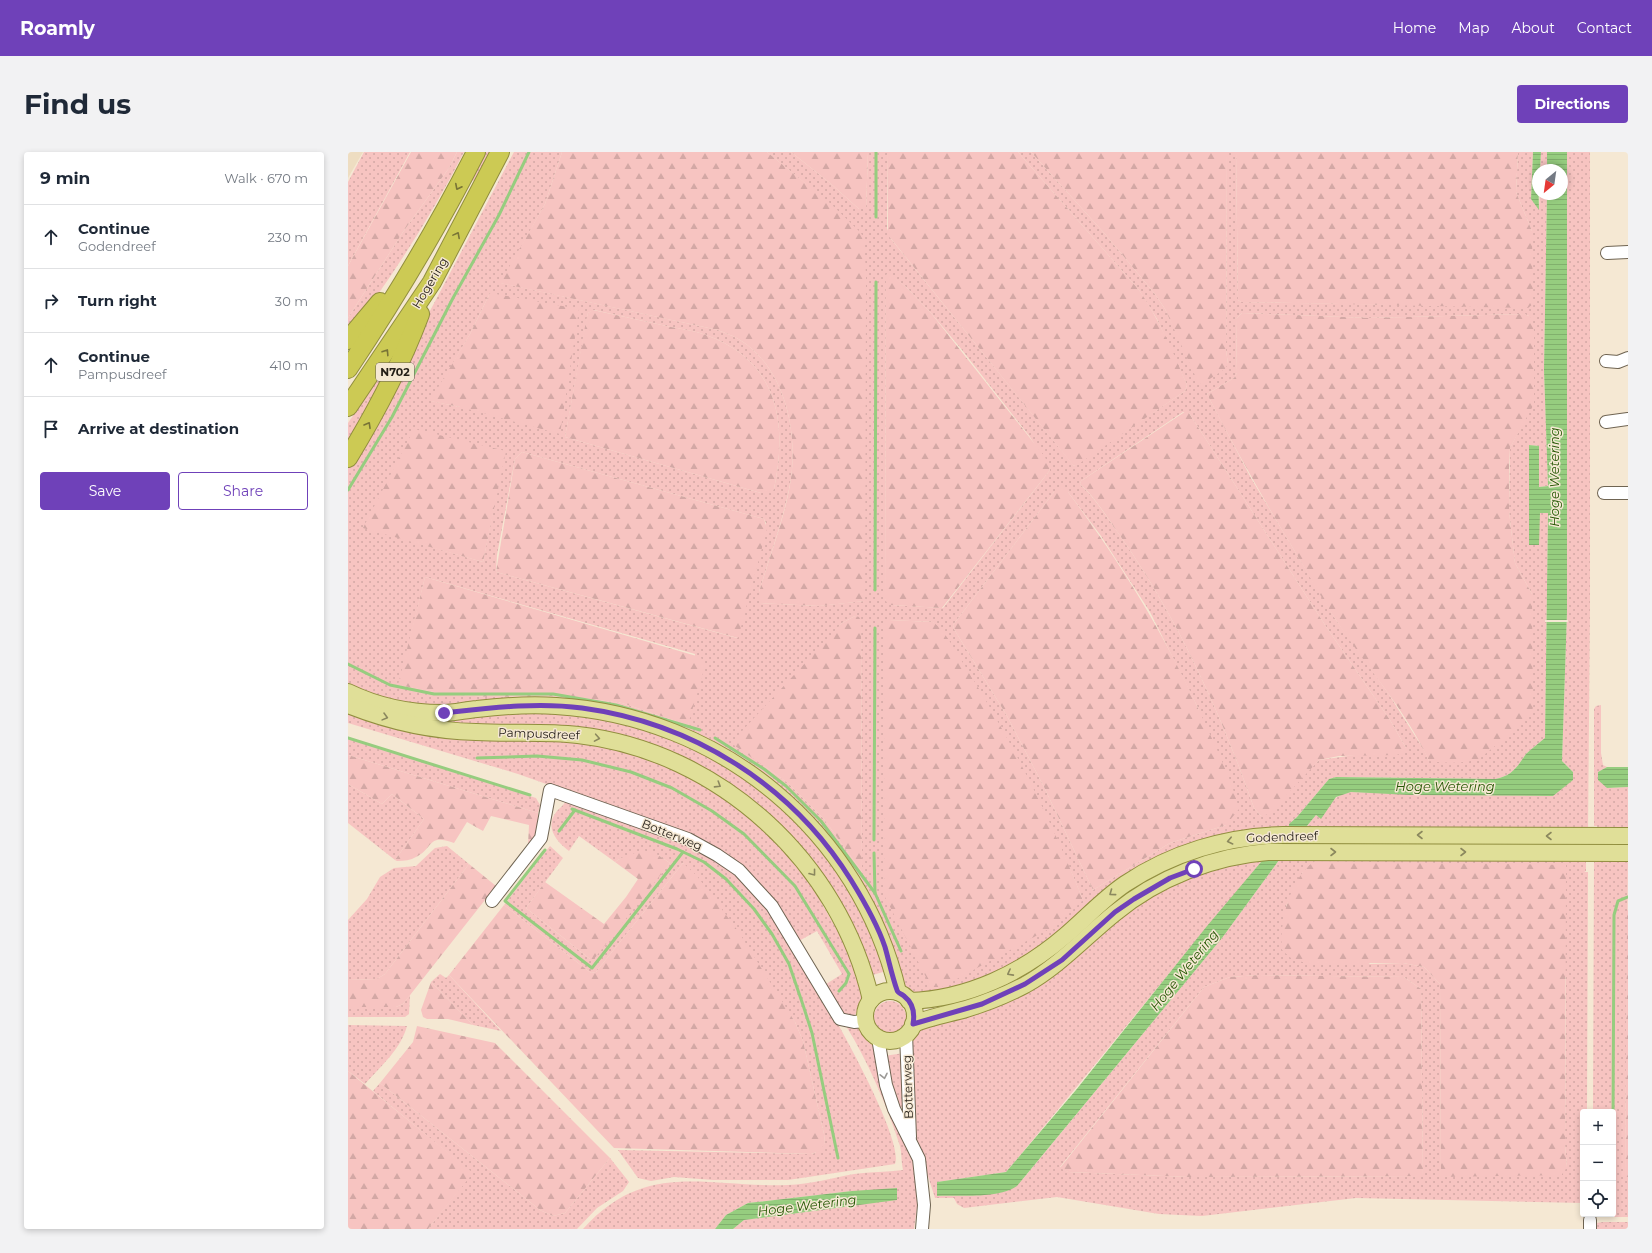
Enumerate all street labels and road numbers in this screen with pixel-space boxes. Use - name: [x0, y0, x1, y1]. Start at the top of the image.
- street label: Hogering: [408, 254, 451, 311]
- road number: N702: [376, 363, 414, 381]
- street label: Pampusdreef: [498, 725, 581, 742]
- street label: Botterweg: [640, 816, 705, 853]
- street label: Godendreef: [1246, 828, 1319, 845]
- street label: Botterweg: [899, 1055, 916, 1119]

